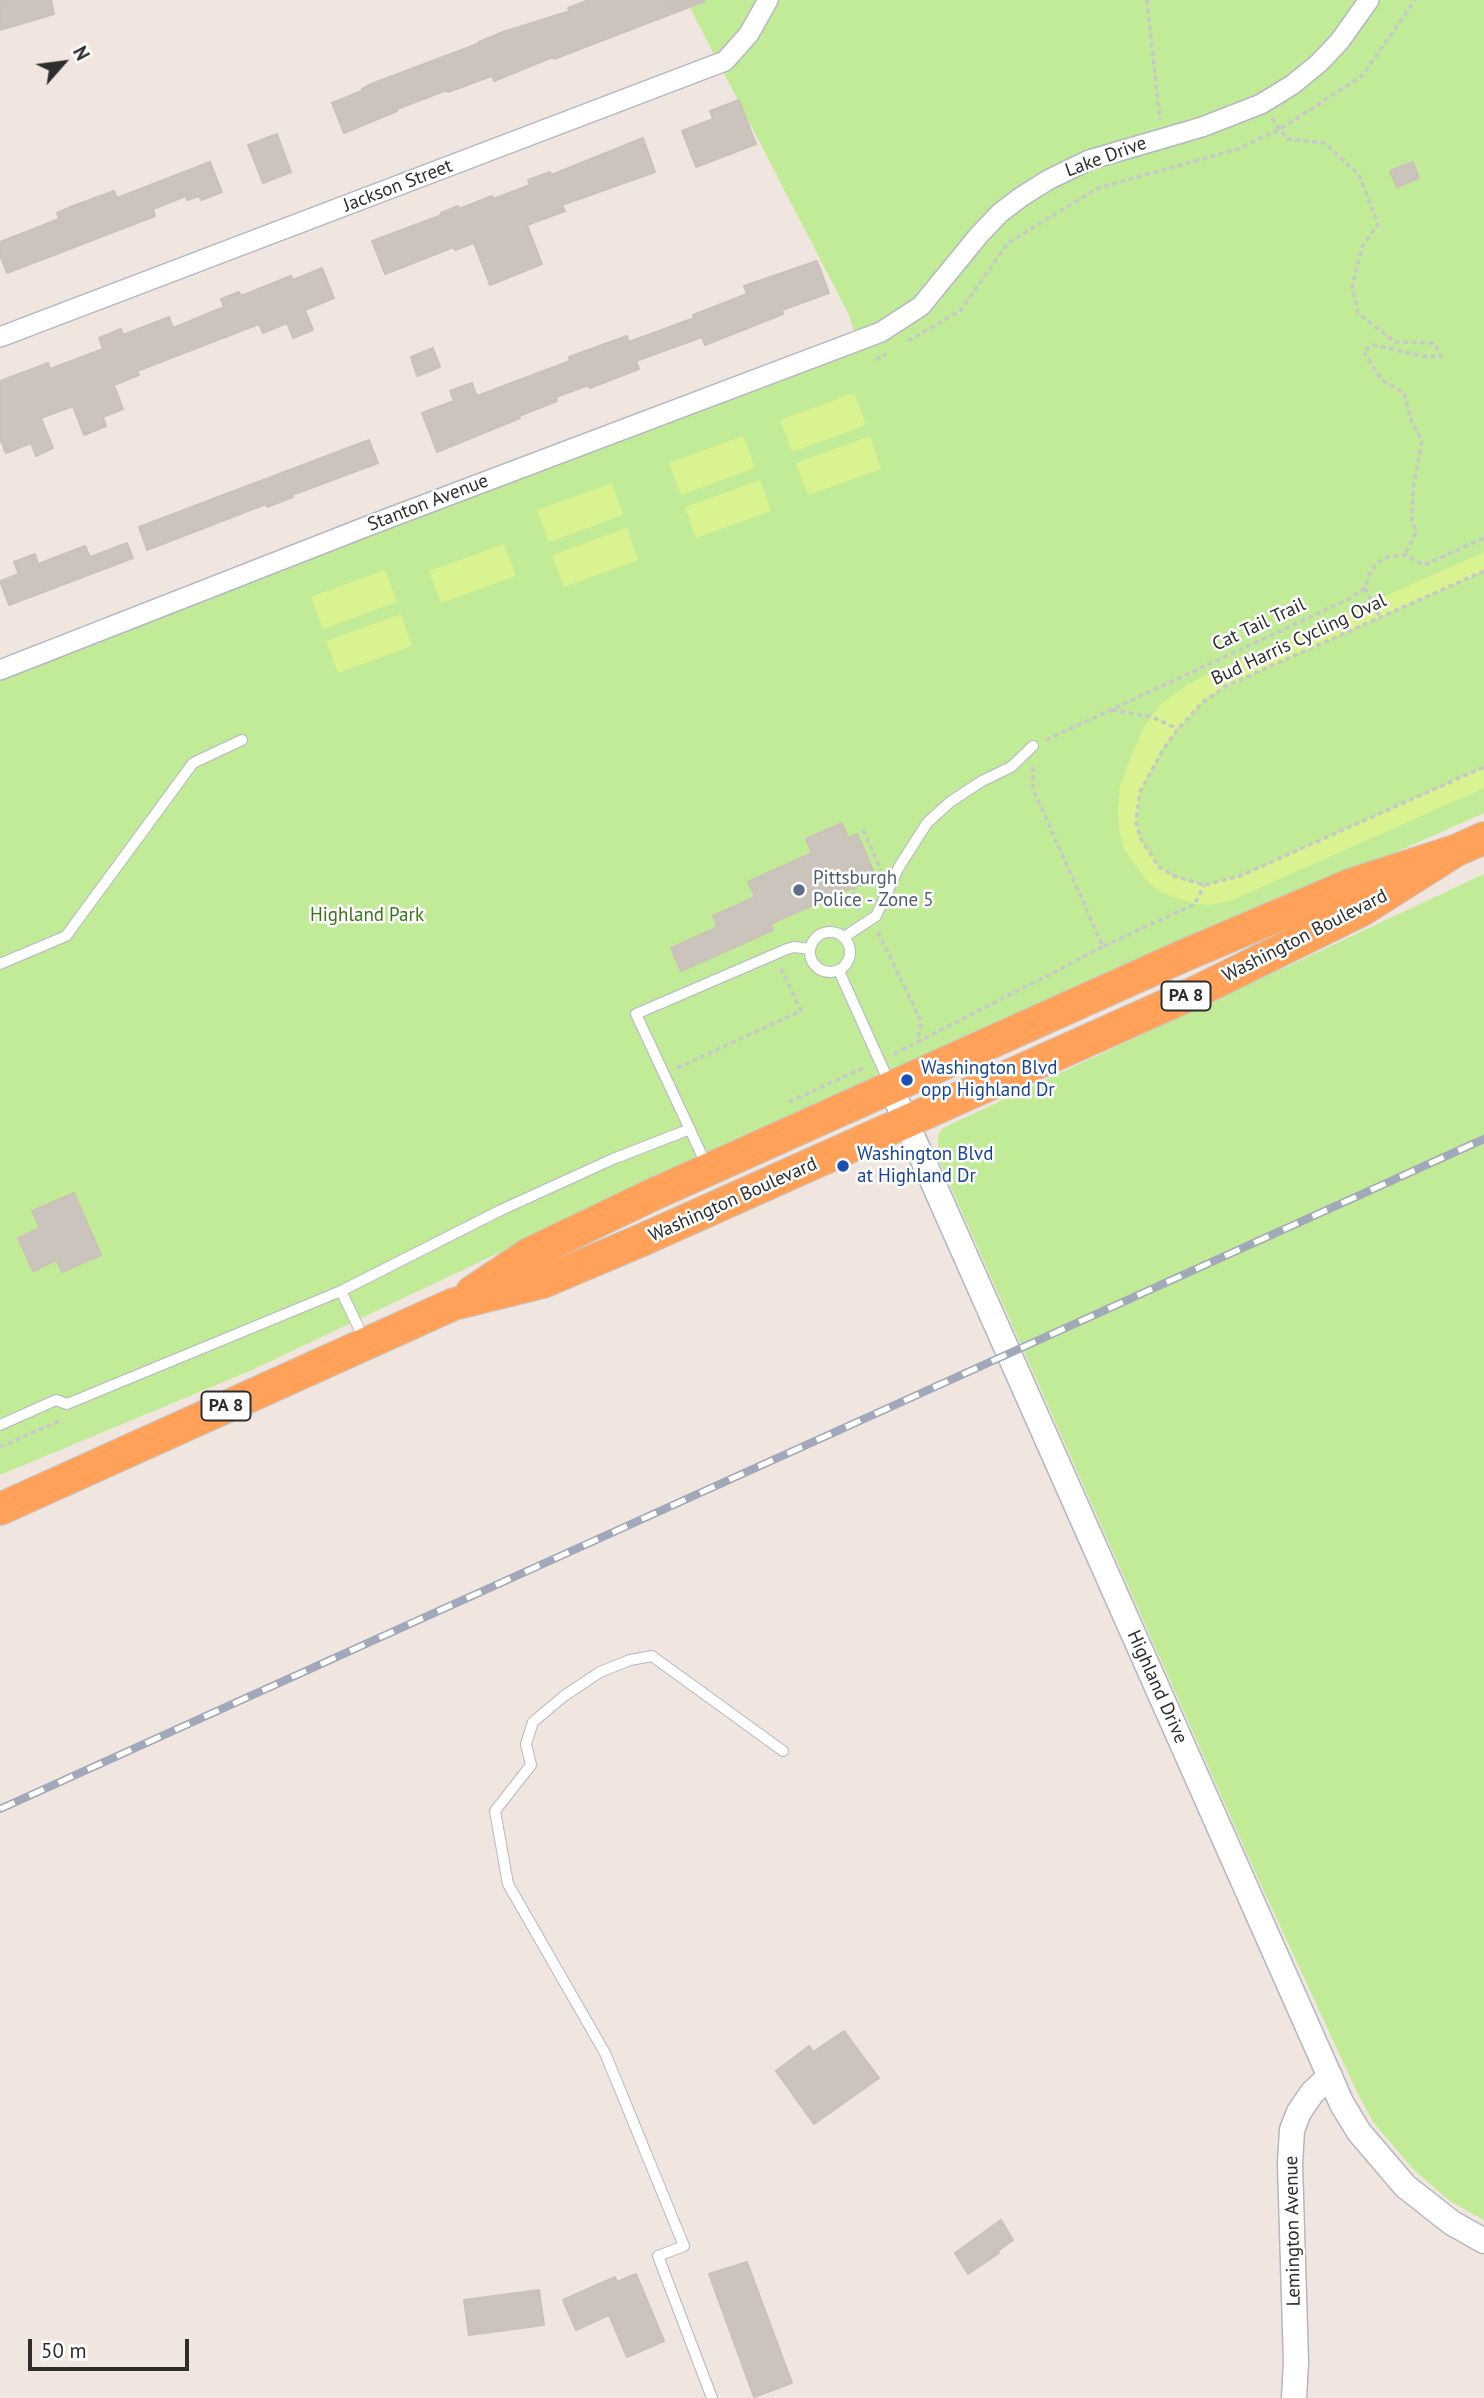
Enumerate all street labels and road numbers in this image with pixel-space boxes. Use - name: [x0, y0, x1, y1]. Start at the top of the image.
- street label: Lake Drive: [1062, 132, 1150, 182]
- street label: Jackson Street: [340, 155, 456, 217]
- street label: Stanton Avenue: [364, 469, 492, 537]
- street label: Bud Harris Cycling Oval: [1208, 589, 1390, 691]
- street label: Cat Tail Trail: [1209, 593, 1309, 657]
- street label: Washington Boulevard: [1219, 885, 1391, 987]
- road number: PA 8: [1162, 981, 1210, 1010]
- street label: Washington Boulevard: [645, 1153, 821, 1247]
- road number: PA 8: [202, 1392, 250, 1420]
- street label: Highland Drive: [1122, 1627, 1192, 1747]
- street label: Lemington Avenue: [1280, 2155, 1306, 2307]

